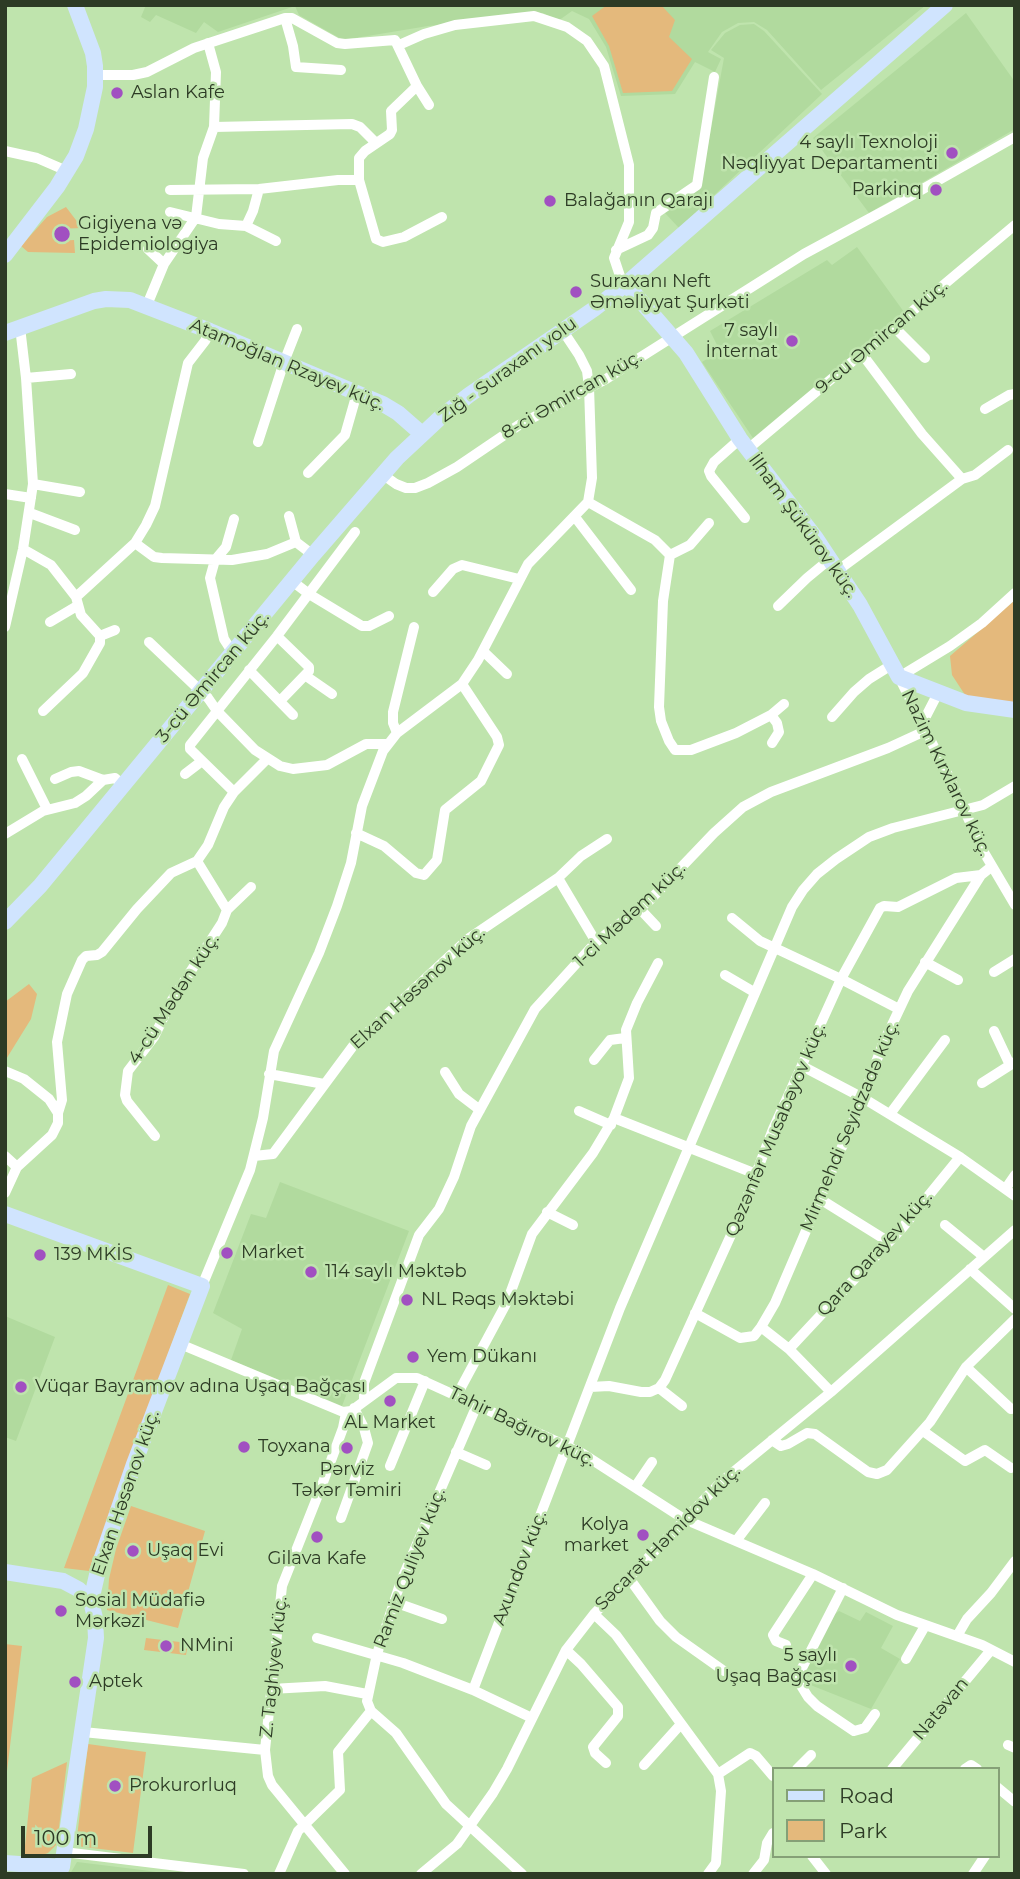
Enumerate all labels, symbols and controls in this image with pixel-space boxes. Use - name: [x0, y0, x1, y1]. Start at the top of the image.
- place label: Aslan Kafe: [131, 82, 225, 104]
- marker: Aslan Kafe: [109, 85, 125, 101]
- place label: 4 saylı Texnoloji Nəqliyyat Departamenti: [721, 132, 938, 174]
- marker: 4 saylı Texnoloji Nəqliyyat Departamenti: [944, 145, 960, 161]
- place label: Parkinq: [852, 179, 922, 201]
- marker: Parkinq: [928, 182, 944, 198]
- place label: Balağanın Qarajı: [564, 190, 713, 212]
- marker: Balağanın Qarajı: [542, 193, 558, 209]
- place label: Gigiyena və Epidemiologiya: [78, 213, 219, 256]
- marker: Gigiyena və Epidemiologiya: [52, 224, 72, 244]
- place label: Suraxanı Neft Əməliyyat Şurkəti: [590, 271, 750, 314]
- street label: 9-cu Əmircan küç.: [812, 276, 952, 398]
- marker: Suraxanı Neft Əməliyyat Şurkəti: [568, 284, 584, 300]
- street label: Zığ - Suraxanı yolu: [435, 313, 581, 427]
- street label: Atamoğlan Rzayev küç.: [186, 314, 388, 416]
- place label: 7 saylı İnternat: [705, 320, 778, 362]
- marker: 7 saylı İnternat: [784, 333, 800, 349]
- street label: 8-ci Əmircan küç.: [498, 346, 646, 444]
- street label: İlham Şükürov küç.: [744, 450, 862, 602]
- street label: 3-cü Əmircan küç.: [152, 607, 274, 747]
- street label: Nazim Kırxlarov küç.: [896, 686, 996, 860]
- street label: 1-ci Mədəm küç.: [570, 858, 690, 972]
- street label: Elxan Həsənov küç.: [346, 922, 490, 1054]
- street label: 4-cü Mədən küç.: [124, 930, 224, 1068]
- street label: Mirmehdi Seyidzadə küç.: [796, 1018, 904, 1234]
- street label: Qəzənfər Musabəyov küç.: [721, 1020, 831, 1240]
- street label: Qara Qarayev küç.: [813, 1187, 937, 1321]
- place label: Market: [241, 1242, 304, 1264]
- place label: 139 MKİS: [54, 1244, 133, 1266]
- marker: Market: [219, 1245, 235, 1261]
- marker: 139 MKİS: [32, 1247, 48, 1263]
- place label: 114 saylı Məktəb: [325, 1261, 467, 1283]
- marker: 114 saylı Məktəb: [303, 1264, 319, 1280]
- place label: NL Rəqs Məktəbi: [421, 1289, 574, 1311]
- marker: NL Rəqs Məktəbi: [399, 1292, 415, 1308]
- place label: Yem Dükanı: [427, 1346, 537, 1368]
- marker: Yem Dükanı: [405, 1349, 421, 1365]
- place label: Vüqar Bayramov adına Uşaq Bağçası: [35, 1376, 366, 1398]
- marker: Vüqar Bayramov adına Uşaq Bağçası: [13, 1379, 29, 1395]
- street label: Tahir Bağırov küç.: [445, 1382, 599, 1472]
- marker: AL Market: [382, 1393, 398, 1409]
- street label: Elxan Həsənov küç.: [88, 1407, 164, 1579]
- place label: AL Market: [344, 1412, 436, 1434]
- place label: Toyxana: [258, 1436, 331, 1458]
- marker: Toyxana: [236, 1439, 252, 1455]
- marker: Pərviz Təkər Təmiri: [339, 1440, 355, 1456]
- place label: Pərviz Təkər Təmiri: [292, 1459, 402, 1502]
- street label: Səcarət Həmidov küç.: [591, 1461, 745, 1615]
- street label: Ramiz Quliyev küç.: [369, 1485, 451, 1651]
- street label: Axundov küç.: [488, 1508, 552, 1628]
- place label: Kolya market: [564, 1514, 629, 1556]
- marker: Kolya market: [635, 1527, 651, 1543]
- marker: Gilava Kafe: [309, 1529, 325, 1545]
- place label: Uşaq Evi: [147, 1540, 224, 1562]
- marker: Uşaq Evi: [125, 1543, 141, 1559]
- place label: Gilava Kafe: [268, 1548, 366, 1570]
- place label: Sosial Müdafiə Mərkəzi: [75, 1590, 205, 1632]
- street label: Z. Taghiyev küç.: [256, 1595, 292, 1739]
- marker: Sosial Müdafiə Mərkəzi: [53, 1603, 69, 1619]
- place label: NMini: [180, 1635, 234, 1657]
- marker: NMini: [158, 1638, 174, 1654]
- place label: 5 saylı Uşaq Bağçası: [716, 1645, 837, 1688]
- marker: 5 saylı Uşaq Bağçası: [843, 1658, 859, 1674]
- place label: Aptek: [89, 1671, 143, 1693]
- street label: Natəvan: [909, 1673, 973, 1745]
- marker: Aptek: [67, 1674, 83, 1690]
- legend: [772, 1767, 999, 1858]
- place label: Prokurorluq: [129, 1775, 237, 1797]
- marker: Prokurorluq: [107, 1778, 123, 1794]
- text: Road: [839, 1783, 894, 1808]
- scale bar: [24, 1812, 156, 1856]
- text: Park: [839, 1818, 887, 1843]
- text: 100 m: [34, 1825, 97, 1850]

